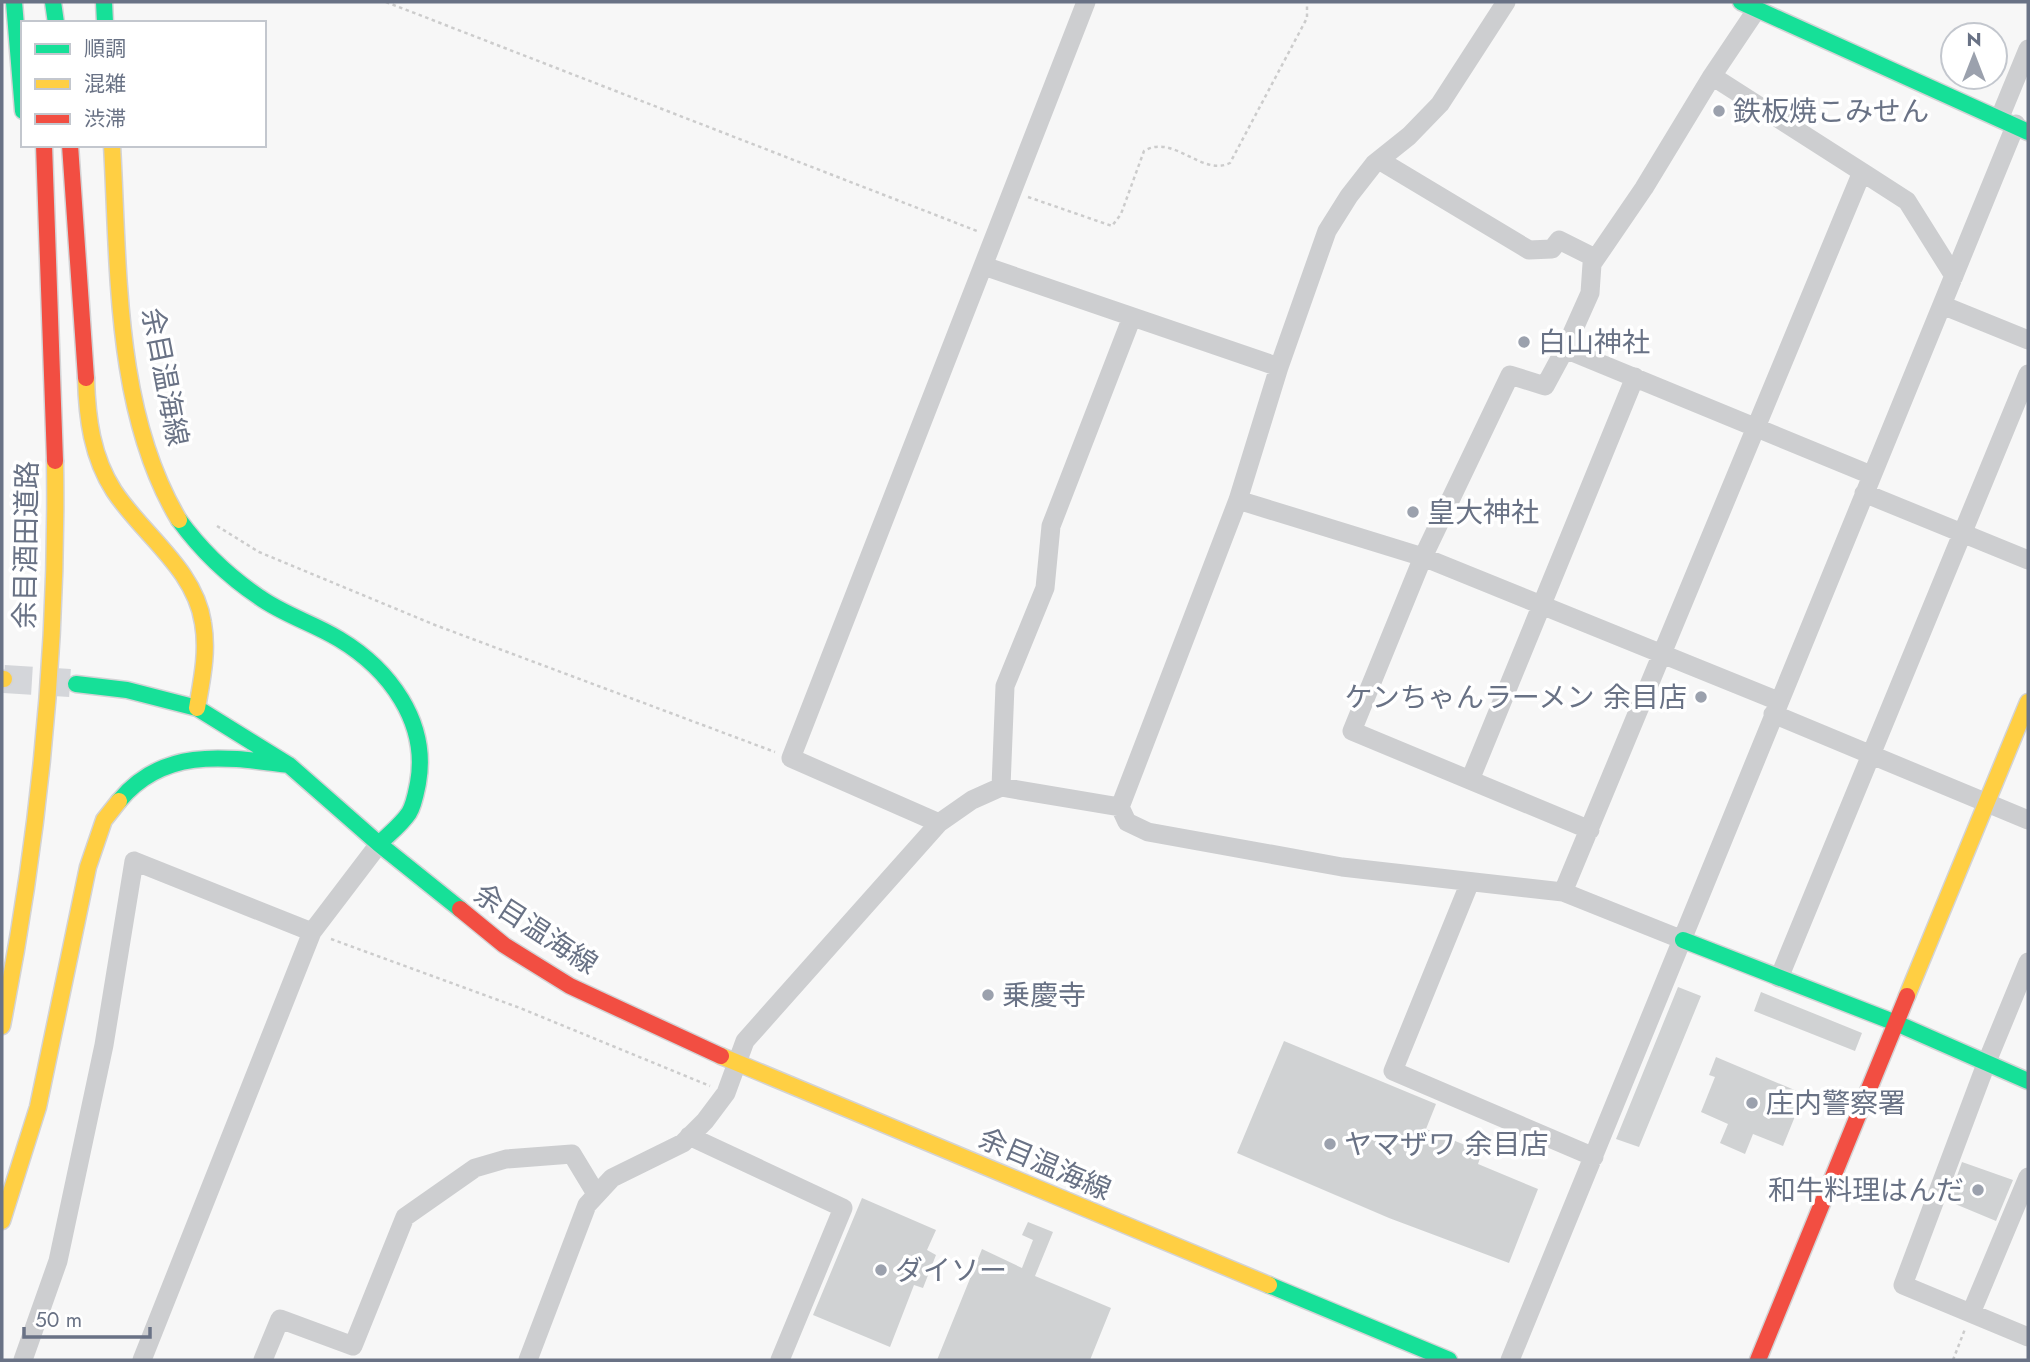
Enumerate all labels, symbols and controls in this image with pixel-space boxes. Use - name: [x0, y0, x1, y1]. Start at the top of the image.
- legend: [21, 21, 266, 147]
- north arrow: [1939, 21, 2009, 91]
- text: N: [1966, 26, 1982, 53]
- text: 順調: [84, 34, 126, 64]
- text: 混雑: [84, 69, 126, 99]
- place label: 鉄板焼こみせん: [1733, 91, 1929, 132]
- marker: 鉄板焼こみせん: [1711, 103, 1727, 119]
- text: 渋滞: [84, 104, 126, 134]
- street label: 余目温海線: [132, 304, 198, 450]
- place label: 白山神社: [1538, 322, 1650, 363]
- marker: 白山神社: [1516, 334, 1532, 350]
- street label: 余目酒田道路: [4, 461, 48, 629]
- place label: 皇大神社: [1427, 492, 1539, 533]
- marker: 皇大神社: [1405, 504, 1421, 520]
- place label: ケンちゃんラーメン 余目店: [1345, 677, 1687, 718]
- marker: ケンちゃんラーメン 余目店: [1693, 689, 1709, 705]
- street label: 余目温海線: [466, 874, 606, 984]
- place label: 乗慶寺: [1002, 975, 1086, 1016]
- marker: 乗慶寺: [980, 987, 996, 1003]
- place label: 庄内警察署: [1766, 1083, 1906, 1124]
- marker: 庄内警察署: [1744, 1095, 1760, 1111]
- street label: 余目温海線: [973, 1118, 1117, 1210]
- place label: ヤマザワ 余目店: [1344, 1124, 1548, 1165]
- marker: ヤマザワ 余目店: [1322, 1136, 1338, 1152]
- place label: 和牛料理はんだ: [1768, 1170, 1964, 1211]
- marker: 和牛料理はんだ: [1970, 1182, 1986, 1198]
- place label: ダイソー: [895, 1250, 1007, 1291]
- marker: ダイソー: [873, 1262, 889, 1278]
- scale bar: [24, 1296, 150, 1340]
- text: 50 m: [35, 1305, 82, 1335]

